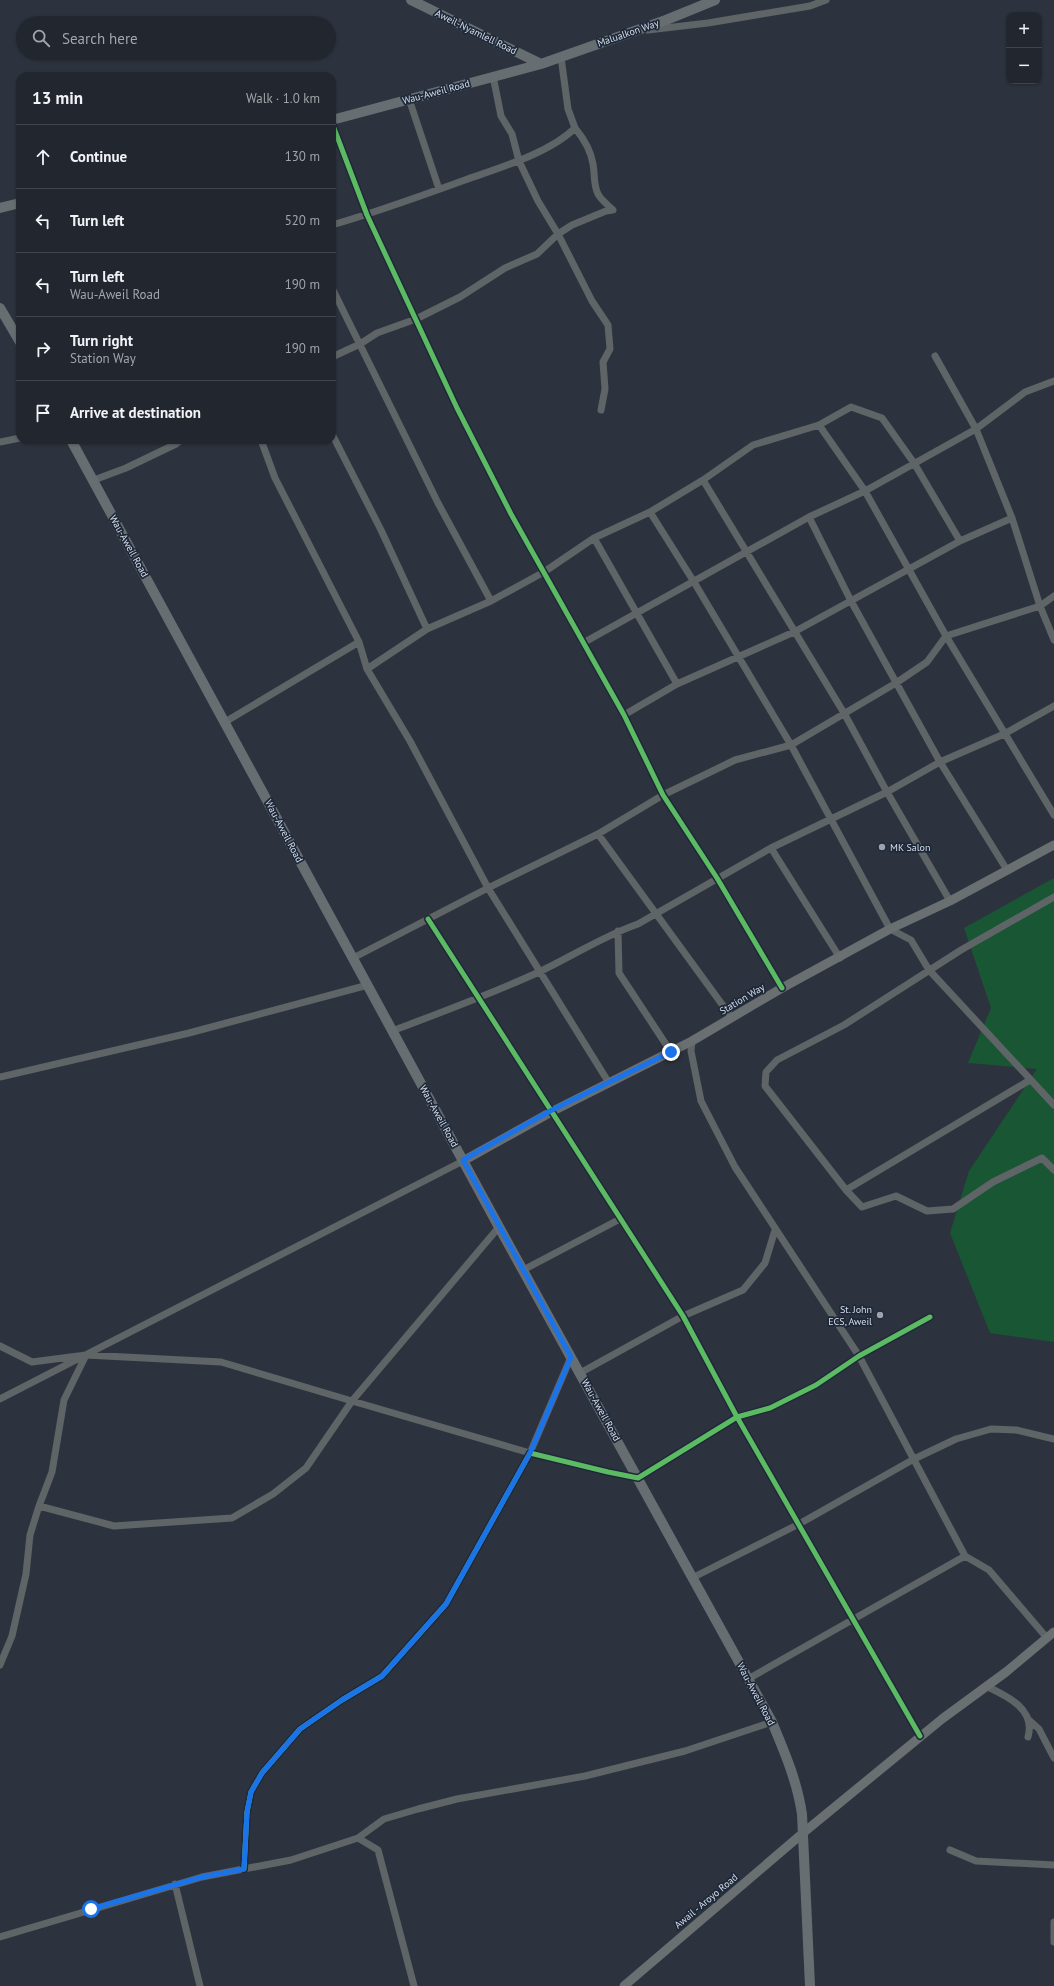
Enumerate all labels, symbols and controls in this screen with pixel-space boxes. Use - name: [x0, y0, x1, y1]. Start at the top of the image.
- street label: Aweil-Nyamlell Road: [433, 7, 519, 57]
- map controls: [1006, 12, 1042, 84]
- button: +: [1006, 12, 1042, 48]
- search box: [16, 16, 336, 60]
- street label: Malualkon Way: [595, 16, 661, 50]
- icon: search: [30, 27, 52, 49]
- text: Search here: [62, 29, 138, 48]
- button: −: [1006, 48, 1042, 84]
- street label: Wau-Aweil Road: [401, 77, 471, 107]
- text: 13 min: [32, 87, 83, 109]
- text: Walk · 1.0 km: [246, 90, 320, 107]
- icon: ahead: [32, 146, 54, 168]
- text: Continue: [70, 147, 127, 166]
- text: 130 m: [285, 148, 320, 165]
- icon: left: [32, 210, 54, 232]
- text: Turn left: [70, 211, 124, 230]
- text: 520 m: [285, 212, 320, 229]
- text: Turn left: [70, 267, 124, 286]
- icon: left: [32, 274, 54, 296]
- text: 190 m: [285, 276, 320, 293]
- text: Wau-Aweil Road: [70, 286, 160, 303]
- text: Turn right: [70, 331, 133, 350]
- icon: right: [32, 338, 54, 360]
- text: 190 m: [285, 340, 320, 357]
- text: Station Way: [70, 350, 136, 367]
- icon: arrive: [32, 402, 54, 424]
- text: Arrive at destination: [70, 403, 201, 422]
- street label: Wau-Aweil Road: [107, 513, 151, 579]
- street label: Wau-Aweil Road: [262, 797, 306, 865]
- place label: MK Salon: [890, 841, 930, 854]
- marker: MK Salon: [877, 842, 887, 852]
- street label: Station Way: [717, 980, 767, 1018]
- route end: [662, 1043, 680, 1061]
- street label: Wau-Aweil Road: [417, 1083, 461, 1149]
- place label: St. John ECS, Aweil: [828, 1303, 872, 1328]
- marker: St. John ECS, Aweil: [875, 1310, 885, 1320]
- street label: Wau-Aweil Road: [579, 1377, 623, 1443]
- street label: Wau-Aweil Road: [734, 1660, 778, 1728]
- street label: Awail - Aroyo Road: [672, 1871, 740, 1931]
- route start: [82, 1900, 100, 1918]

